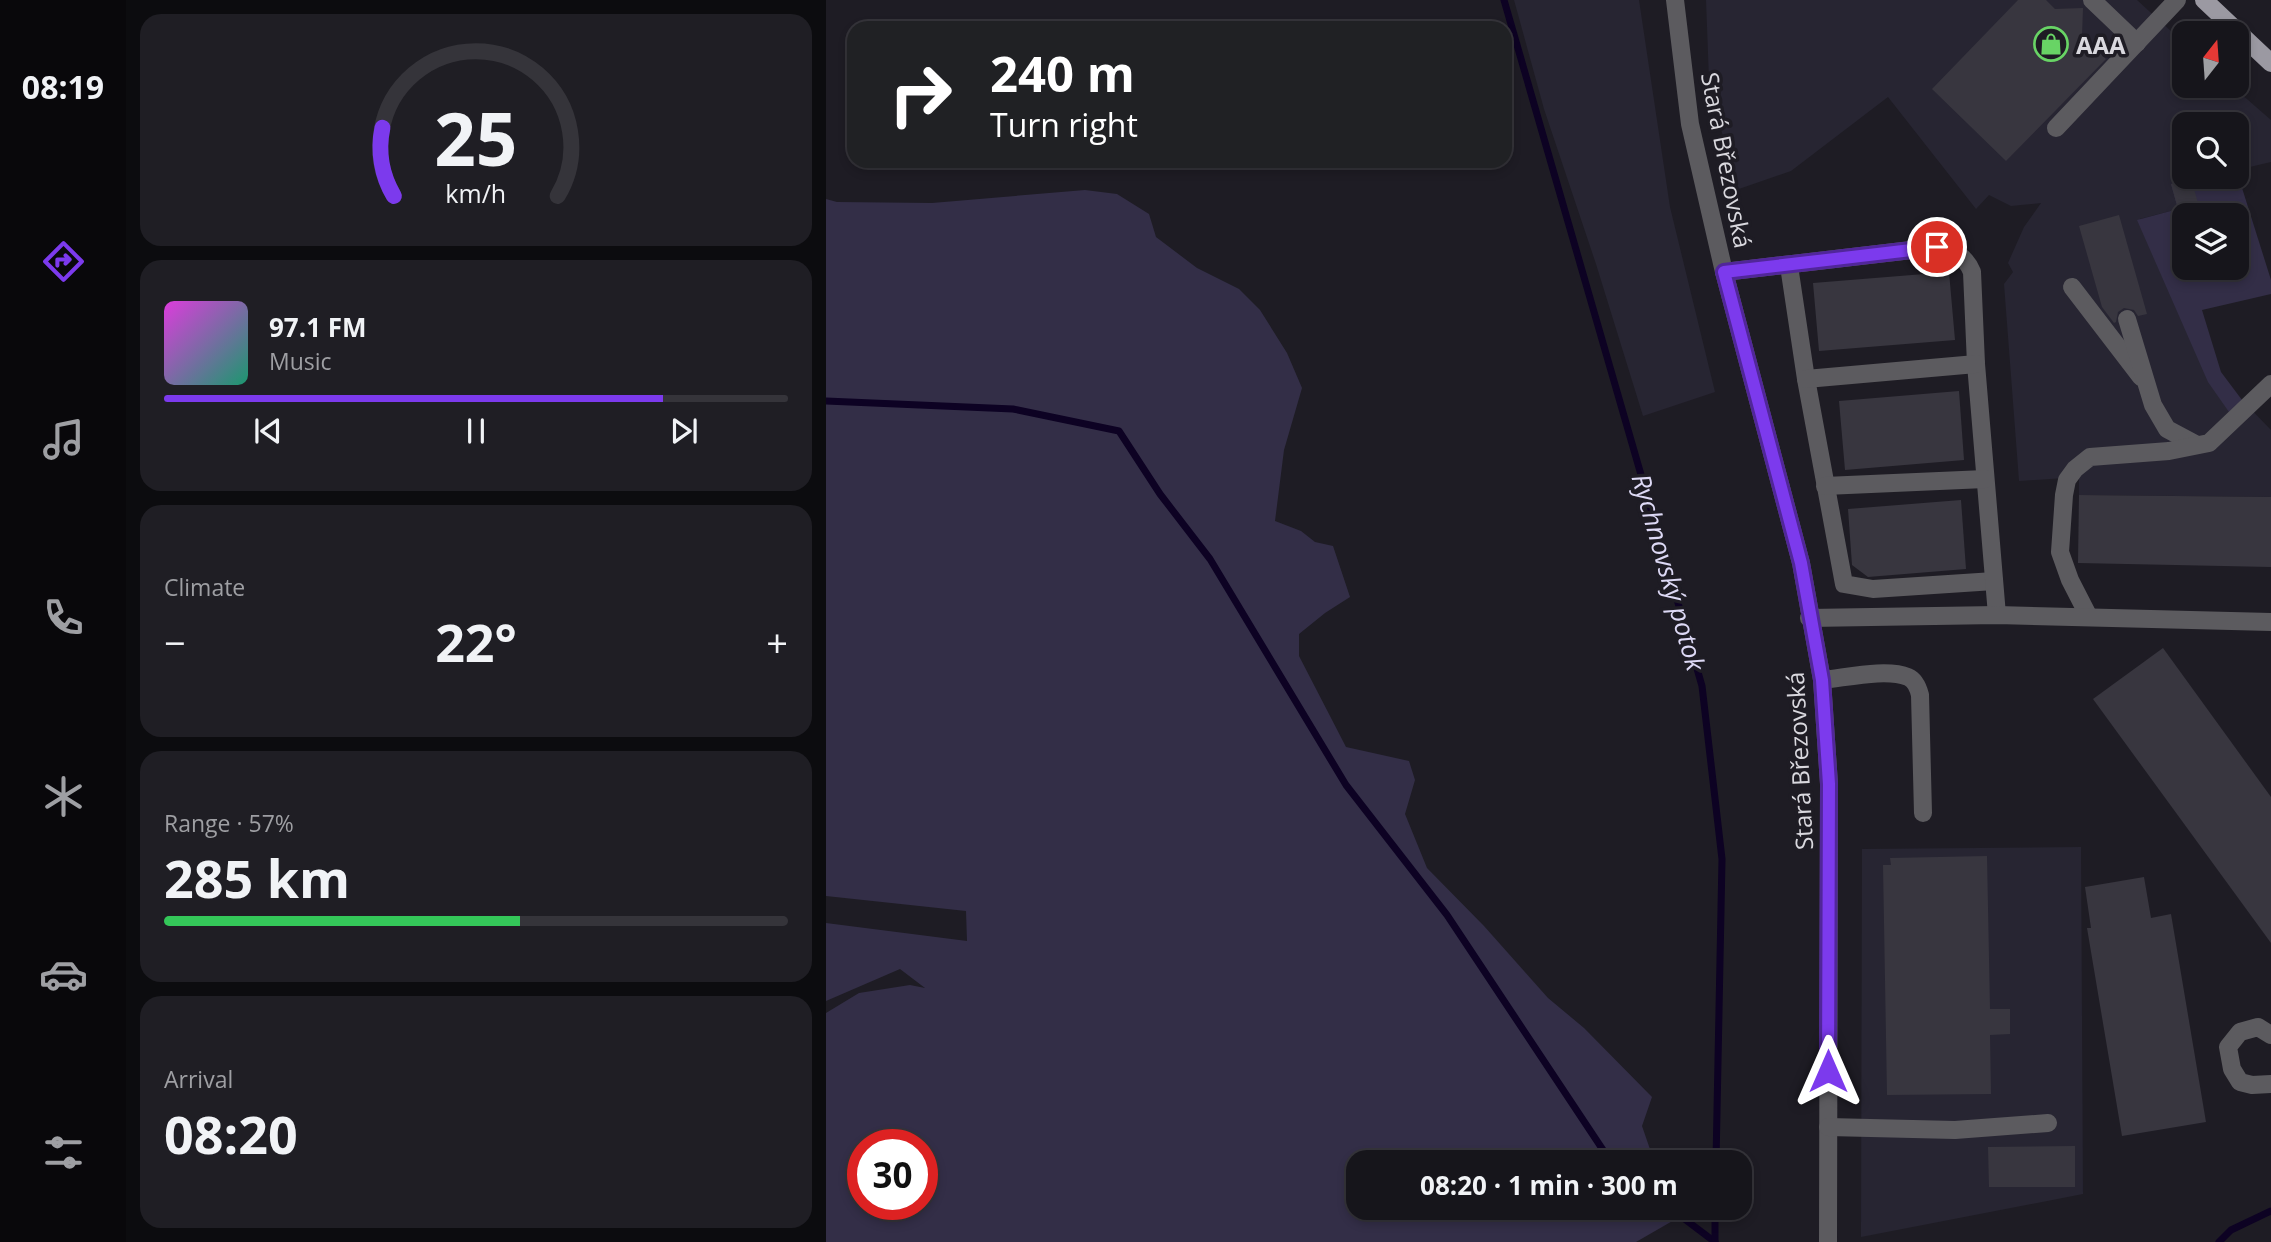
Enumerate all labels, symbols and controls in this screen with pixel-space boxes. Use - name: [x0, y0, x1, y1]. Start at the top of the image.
- north arrow: [2172, 21, 2249, 98]
- map controls: [2172, 21, 2249, 280]
- shop icon: AAA: [2032, 25, 2070, 63]
- place label: AAA: [2076, 28, 2126, 61]
- text: 240 m: [990, 40, 1135, 106]
- icon: right: [875, 49, 966, 140]
- text: 08:19: [22, 65, 104, 108]
- street label: Stará Březovská: [1694, 69, 1760, 251]
- text: 25: [434, 88, 518, 187]
- text: Turn right: [990, 103, 1138, 146]
- button: search: [2172, 112, 2249, 189]
- text: km/h: [446, 176, 506, 210]
- button: layers: [2172, 203, 2249, 280]
- pin: [1907, 217, 1967, 277]
- icon: arrive: [1918, 228, 1956, 266]
- icon: directions: [39, 237, 88, 286]
- text: 97.1 FM: [269, 309, 367, 345]
- text: Music: [269, 345, 332, 377]
- icon: previous: [249, 412, 287, 450]
- icon: pause: [457, 412, 495, 450]
- icon: next: [665, 412, 703, 450]
- icon: music: [39, 415, 88, 464]
- water label: Rychnovský potok: [1624, 469, 1715, 676]
- text: Climate: [164, 571, 245, 603]
- icon: phone: [39, 593, 88, 642]
- text: 22°: [435, 606, 517, 677]
- text: −: [164, 616, 186, 668]
- text: +: [766, 616, 788, 668]
- street label: Stará Březovská: [1778, 671, 1820, 851]
- icon: climate: [39, 772, 88, 821]
- text: Range · 57%: [164, 807, 294, 839]
- text: 285 km: [164, 842, 350, 913]
- icon: car: [39, 950, 88, 999]
- position arrow: [1791, 1034, 1865, 1108]
- text: Arrival: [164, 1063, 233, 1095]
- text: 08:20: [164, 1098, 298, 1169]
- icon: filters: [39, 1128, 88, 1177]
- speed limit sign: 30: [847, 1129, 938, 1220]
- text: 08:20 · 1 min · 300 m: [1420, 1167, 1678, 1203]

